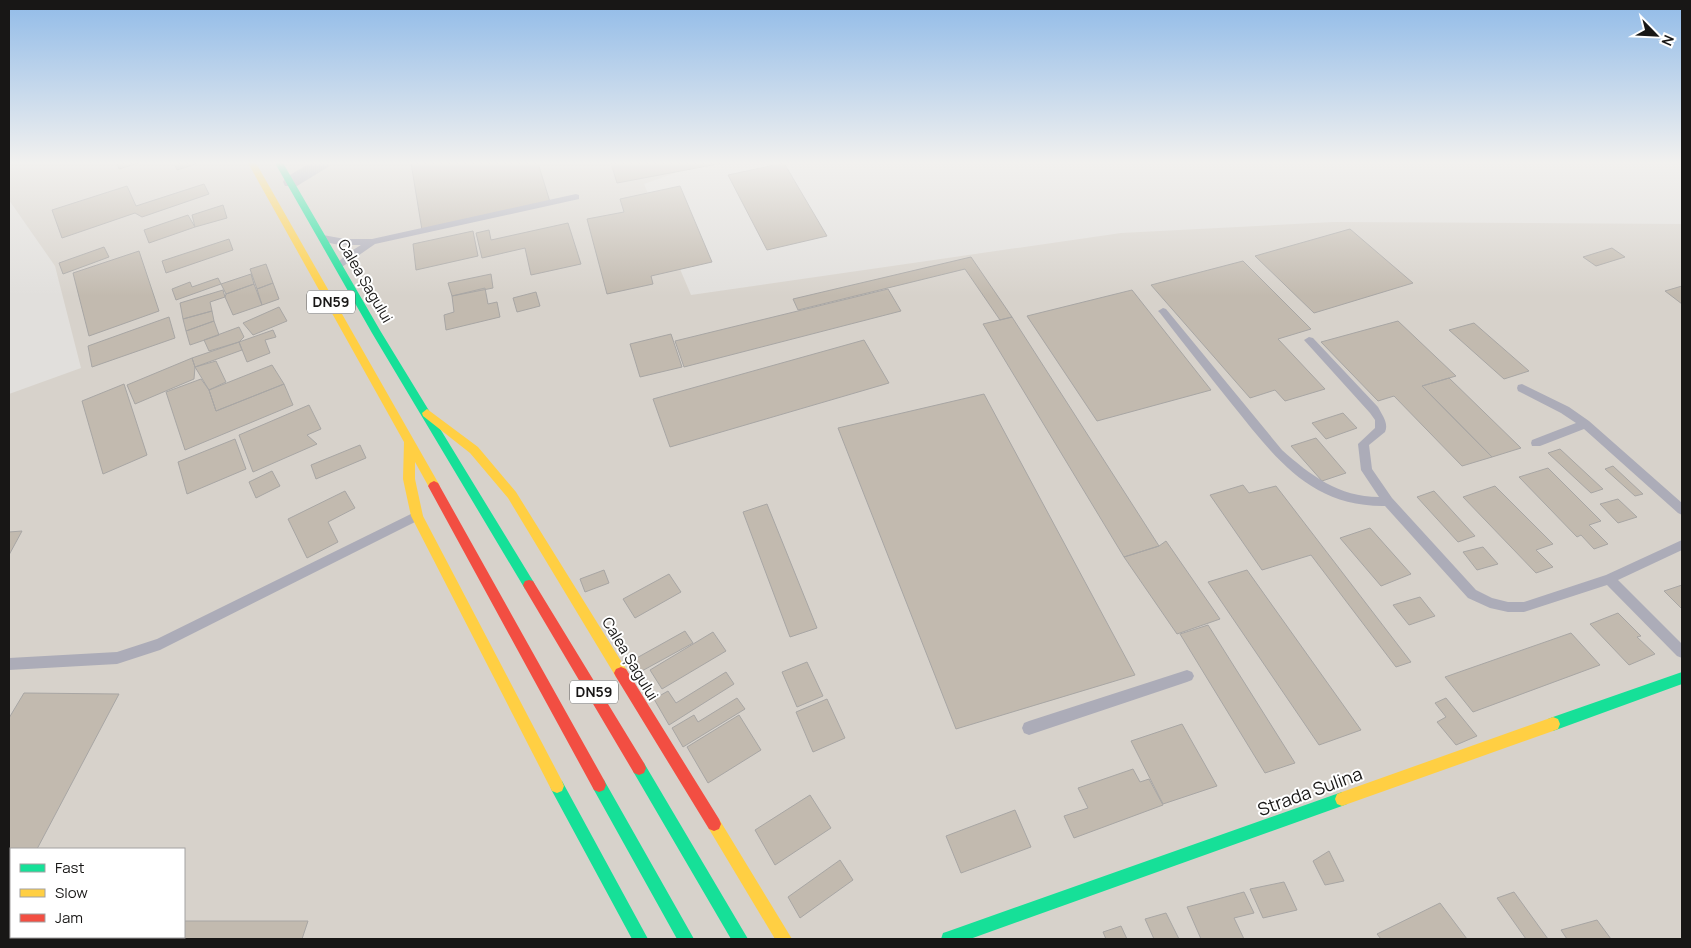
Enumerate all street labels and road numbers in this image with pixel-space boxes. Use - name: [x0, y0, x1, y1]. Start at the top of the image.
- street label: Calea Șagului: [333, 235, 398, 327]
- road number: DN59: [307, 290, 355, 314]
- street label: Calea Șagului: [597, 613, 664, 704]
- road number: DN59: [570, 680, 618, 704]
- street label: Strada Sulina: [1254, 761, 1365, 821]

